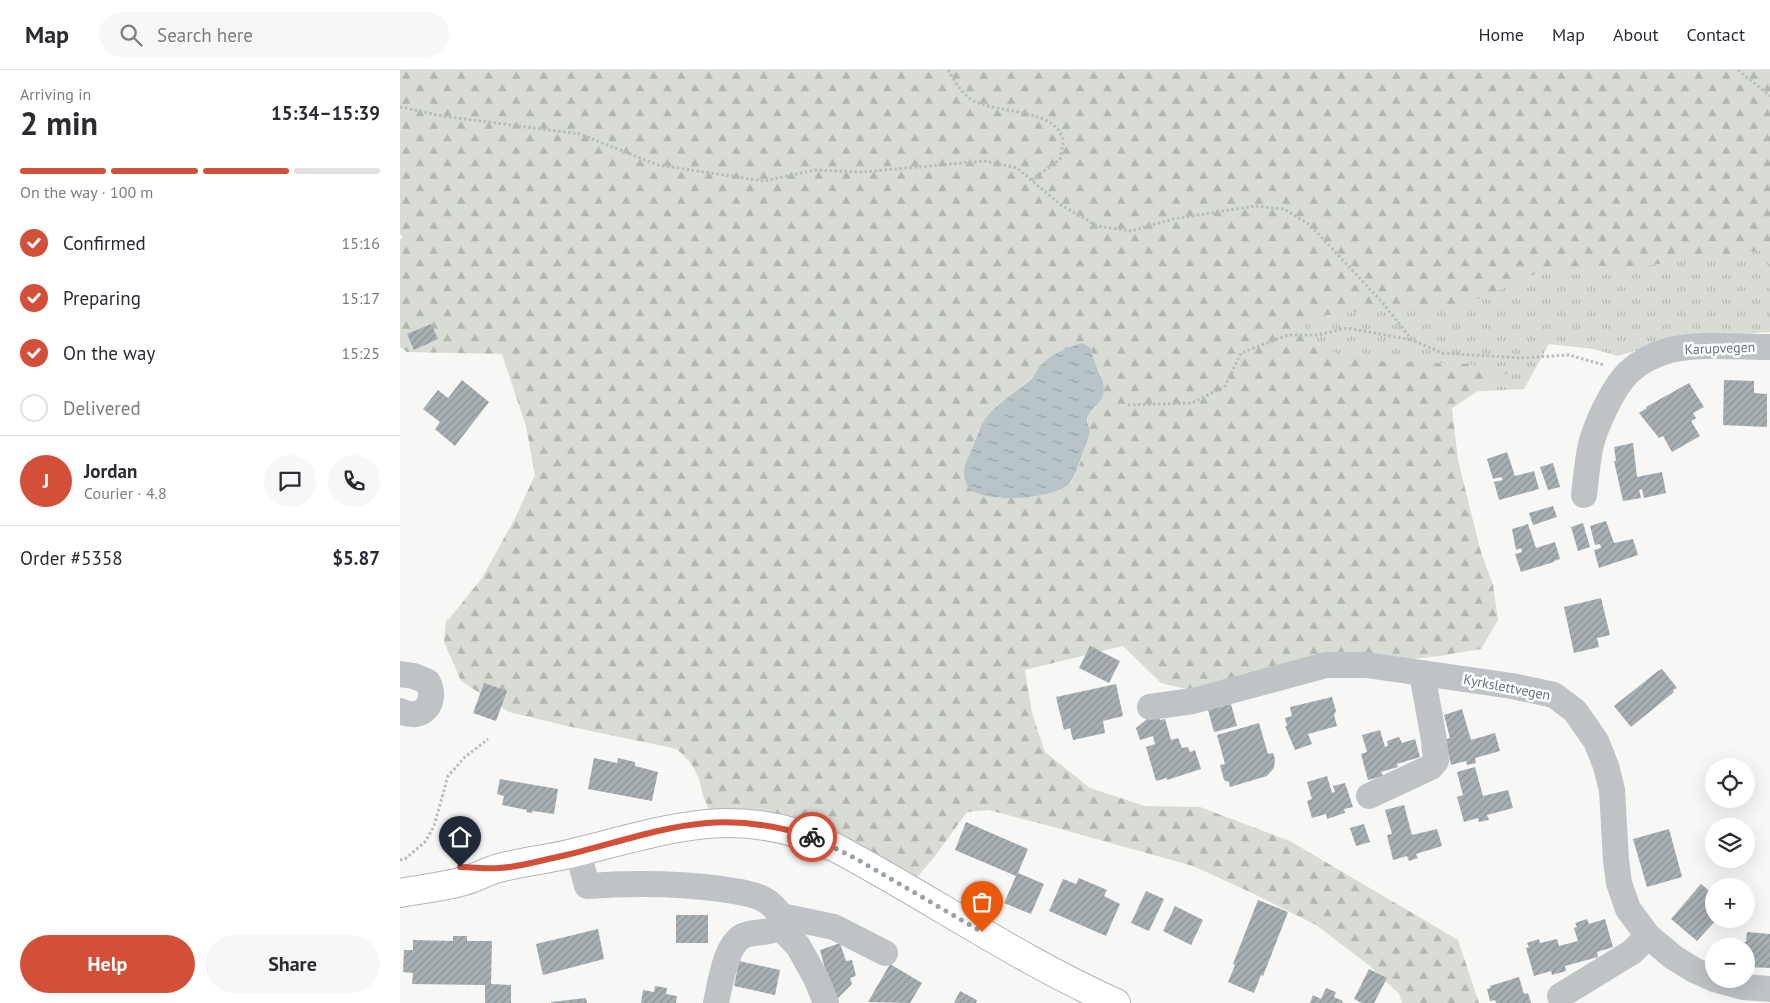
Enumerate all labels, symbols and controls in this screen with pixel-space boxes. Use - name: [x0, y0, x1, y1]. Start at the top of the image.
- search box: [99, 12, 449, 57]
- text: Map: [25, 19, 69, 50]
- icon: search: [117, 21, 145, 49]
- text: Search here: [157, 23, 253, 47]
- text: Home: [1478, 23, 1524, 46]
- text: Map: [1552, 23, 1585, 46]
- text: About: [1613, 23, 1659, 46]
- text: Contact: [1687, 23, 1745, 46]
- text: Arriving in: [20, 84, 91, 104]
- text: 15:34–15:39: [271, 101, 380, 125]
- text: 2 min: [20, 102, 98, 144]
- text: On the way · 100 m: [20, 182, 153, 202]
- icon: check: [20, 229, 48, 257]
- text: Confirmed: [63, 231, 146, 255]
- text: 15:16: [342, 233, 380, 253]
- icon: check: [20, 284, 48, 312]
- text: Preparing: [63, 286, 141, 310]
- text: 15:17: [342, 288, 380, 308]
- street label: Karupvegen: [1684, 338, 1756, 358]
- icon: check: [20, 339, 48, 367]
- text: On the way: [63, 341, 155, 365]
- text: 15:25: [342, 343, 380, 363]
- text: Delivered: [63, 396, 141, 420]
- button: chat: [264, 455, 316, 507]
- button: phone: [328, 455, 380, 507]
- text: Jordan: [84, 459, 137, 483]
- text: J: [43, 469, 49, 493]
- text: Courier · 4.8: [84, 483, 167, 503]
- text: Order #5358: [20, 546, 123, 570]
- text: $5.87: [332, 546, 380, 570]
- street label: Kyrkslettvegen: [1462, 670, 1552, 704]
- map controls: [1705, 758, 1755, 988]
- button: locate: [1705, 758, 1755, 808]
- courier: [787, 812, 837, 862]
- pin: [439, 816, 481, 867]
- button: layers: [1705, 818, 1755, 868]
- icon: home: [446, 823, 474, 851]
- icon: bike: [798, 823, 826, 851]
- button: +: [1705, 878, 1755, 928]
- pin: [961, 881, 1003, 932]
- icon: bag: [968, 888, 996, 916]
- button: Help: [20, 935, 195, 993]
- button: Share: [205, 935, 380, 993]
- button: −: [1705, 938, 1755, 988]

